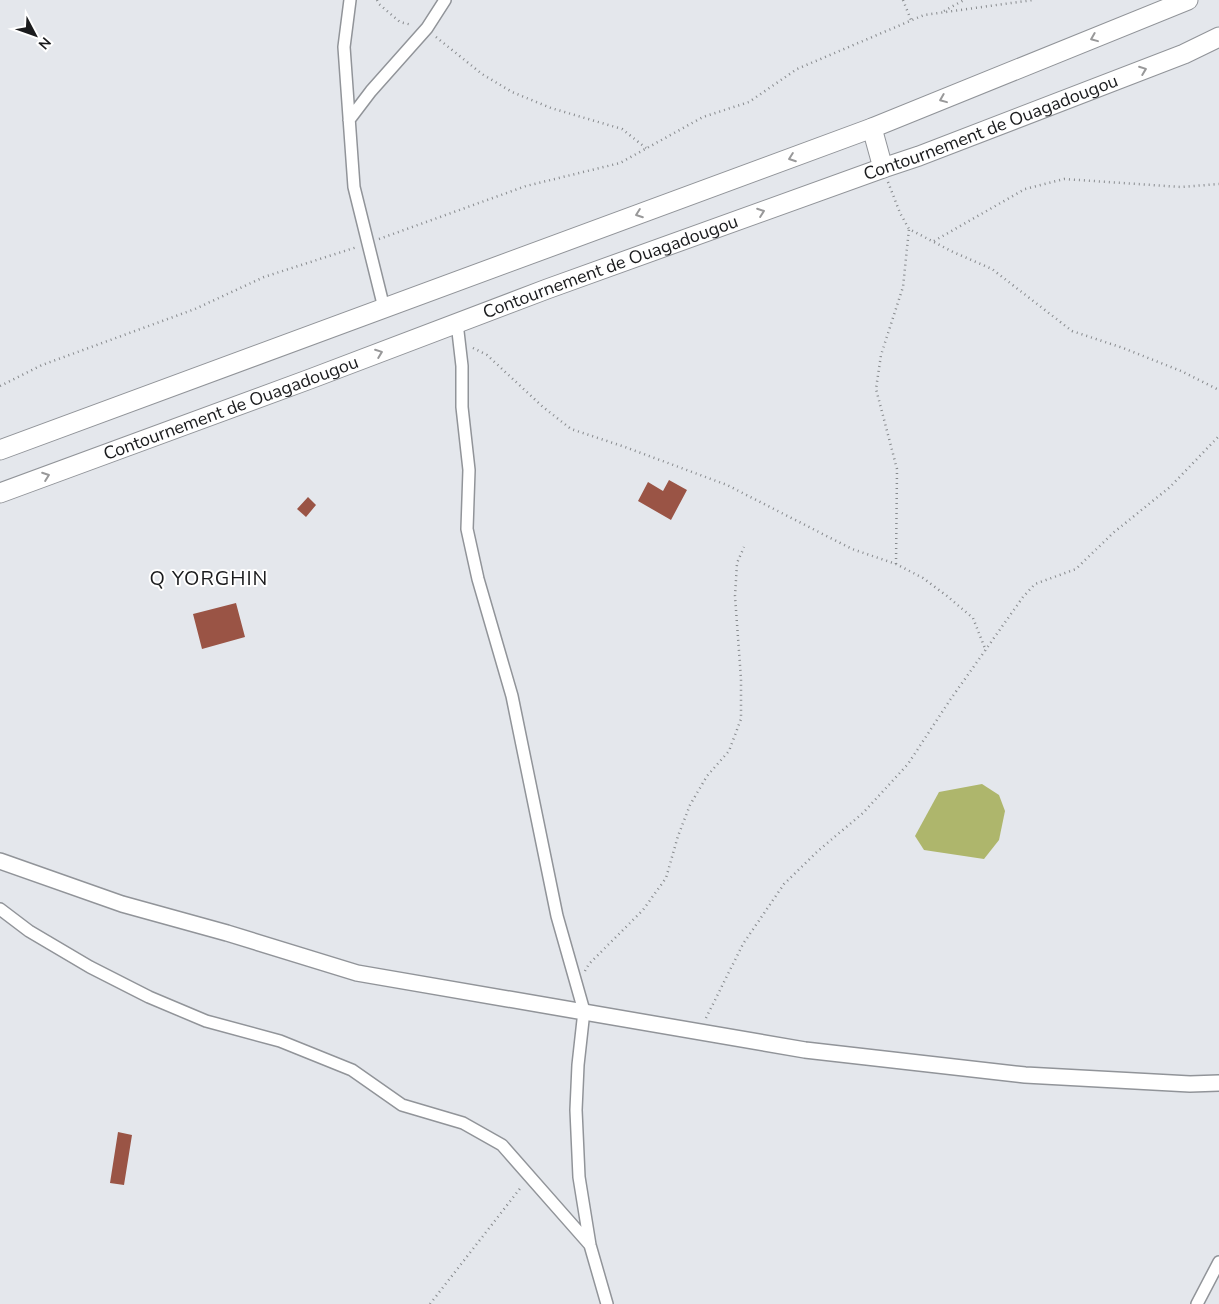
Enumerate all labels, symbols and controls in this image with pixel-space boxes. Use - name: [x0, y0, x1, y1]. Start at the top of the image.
- north arrow: [10, 10, 60, 60]
- one-way arrow: [1090, 32, 1099, 43]
- text: N: [34, 33, 55, 53]
- one-way arrow: [1138, 66, 1147, 76]
- street label: Contournement de Ouagadougou: [860, 69, 1121, 186]
- one-way arrow: [940, 94, 948, 104]
- one-way arrow: [788, 152, 797, 162]
- one-way arrow: [636, 208, 644, 218]
- one-way arrow: [756, 208, 765, 218]
- street label: Contournement de Ouagadougou: [479, 209, 741, 324]
- one-way arrow: [374, 349, 383, 359]
- street label: Contournement de Ouagadougou: [100, 350, 362, 466]
- one-way arrow: [41, 472, 50, 482]
- district label: Q YORGHIN: [150, 565, 268, 592]

